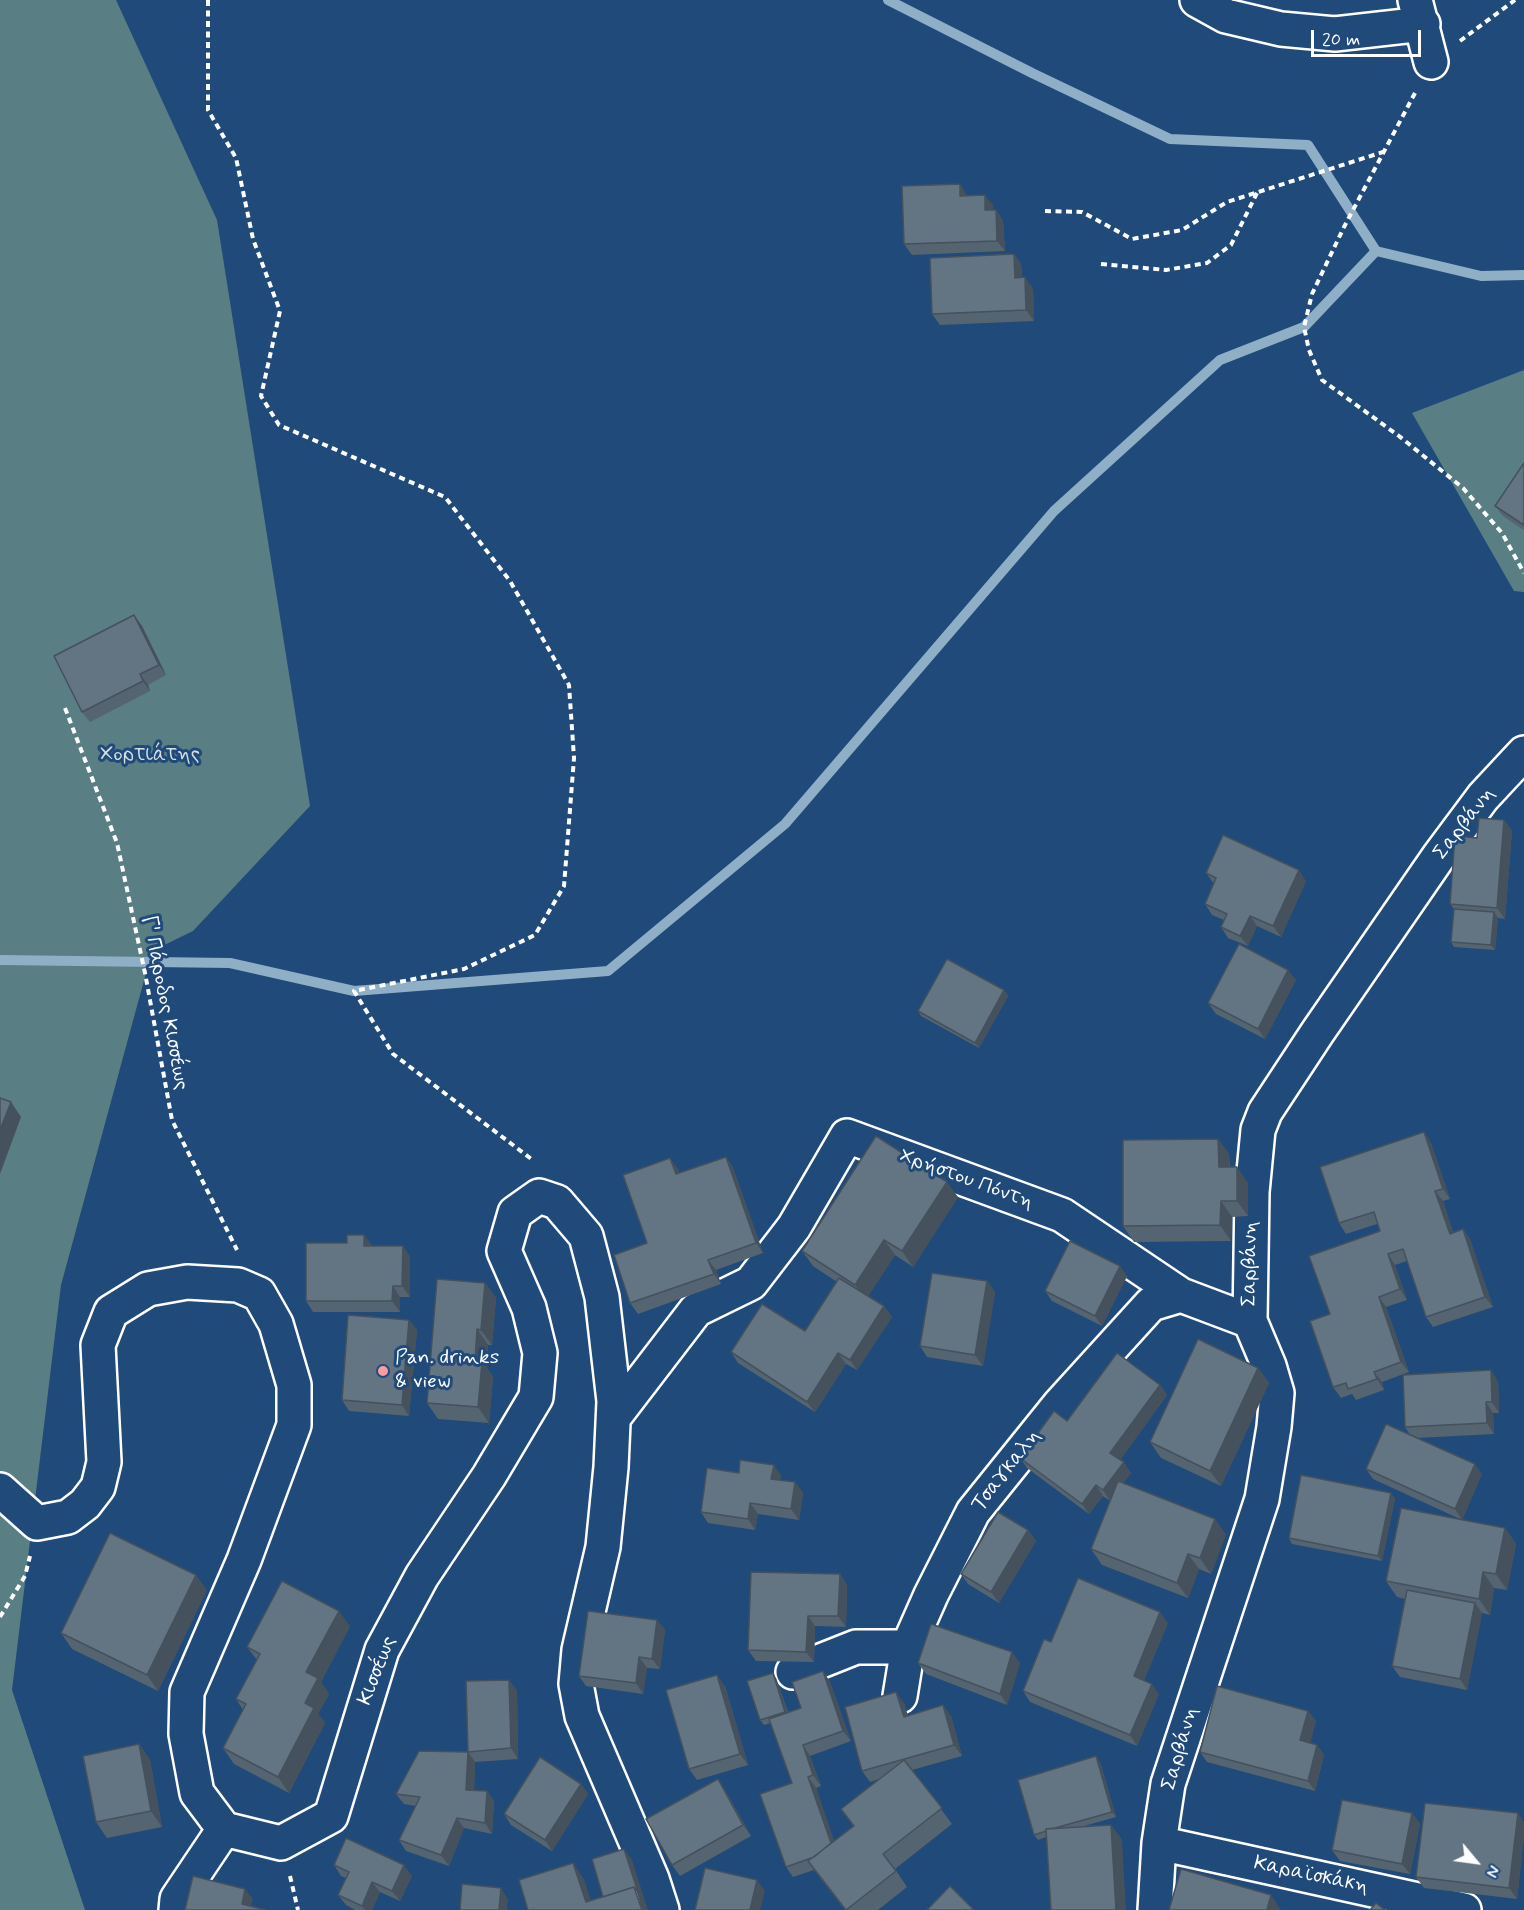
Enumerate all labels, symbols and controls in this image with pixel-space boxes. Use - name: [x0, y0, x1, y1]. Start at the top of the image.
- scale bar: [1314, 18, 1424, 56]
- text: 20 m: [1322, 28, 1360, 52]
- park label: Χορτιάτης: [100, 743, 200, 769]
- street label: Σαρβάνη: [1429, 783, 1501, 865]
- street label: Γ' Πάροδος Κισσέως: [135, 914, 193, 1092]
- street label: Χρήστου Πόντη: [896, 1144, 1036, 1216]
- street label: Σαρβάνη: [1238, 1221, 1264, 1307]
- place label: Pan. drinks & view: [395, 1346, 499, 1396]
- marker: Pan. drinks & view: [376, 1364, 390, 1378]
- street label: Τσαγκαλη: [967, 1425, 1047, 1517]
- street label: Κισσέως: [353, 1633, 403, 1709]
- street label: Σαρβάνη: [1157, 1704, 1205, 1794]
- north arrow: [1446, 1832, 1506, 1892]
- street label: Καραϊσκάκη: [1251, 1852, 1371, 1900]
- text: N: [1480, 1861, 1504, 1881]

